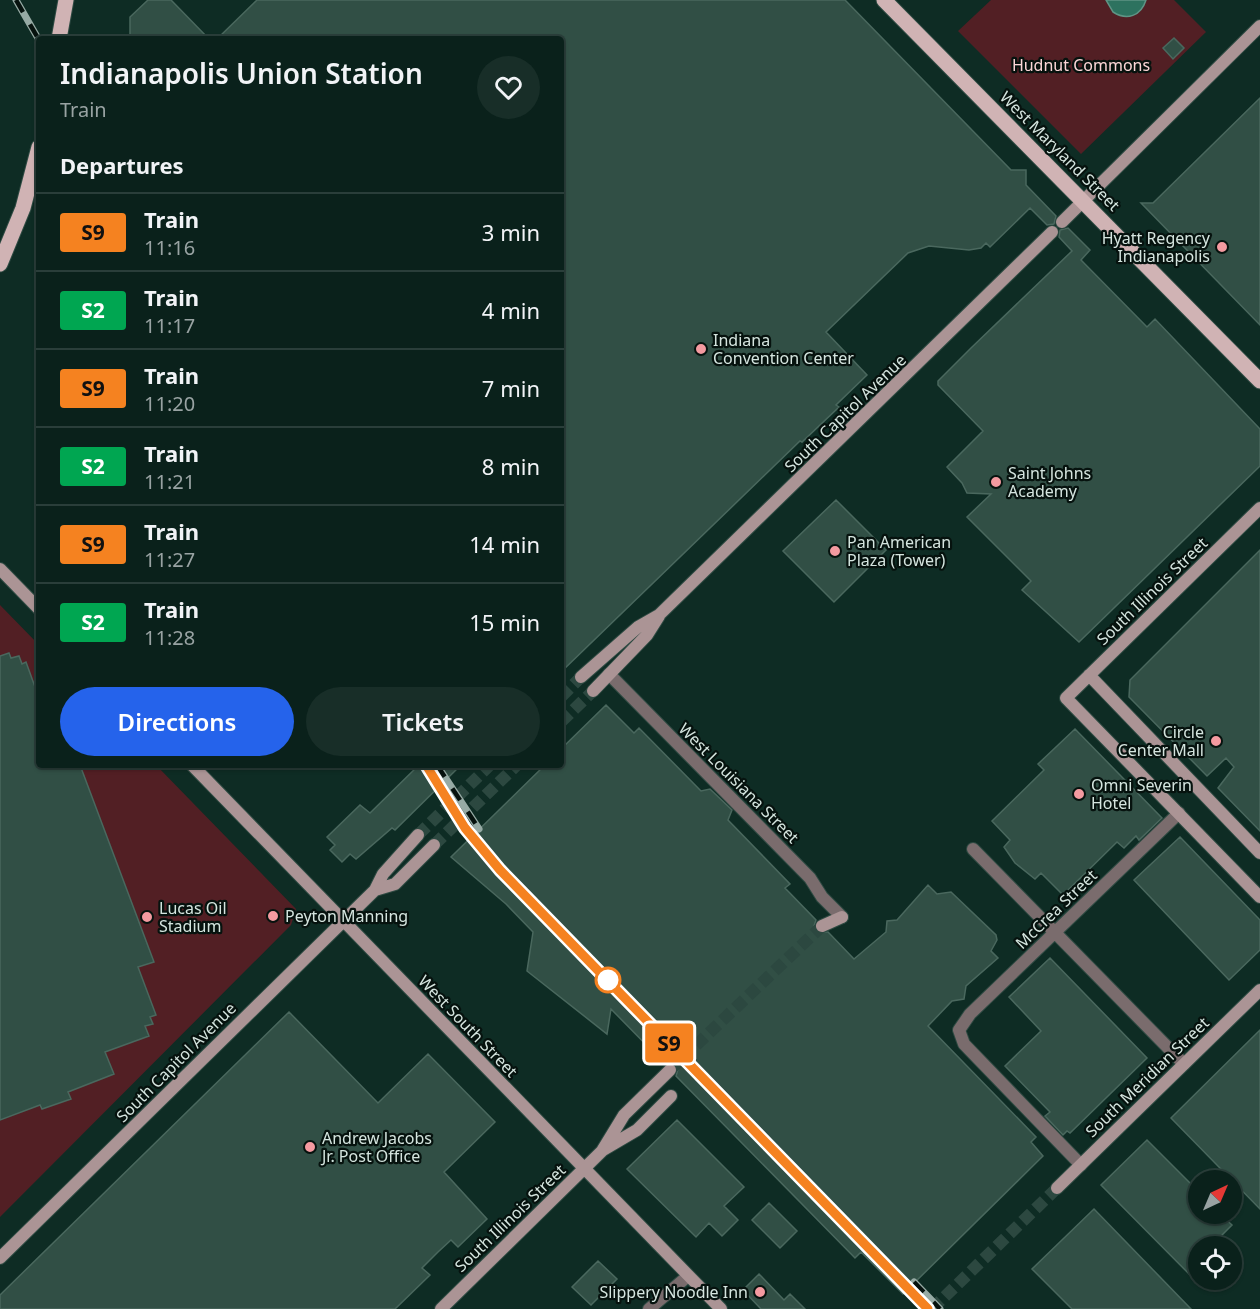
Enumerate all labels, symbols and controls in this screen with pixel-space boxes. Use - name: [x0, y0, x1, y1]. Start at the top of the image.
- text: Indianapolis Union Station: [60, 54, 423, 92]
- park label: Hudnut Commons: [1012, 54, 1150, 76]
- button: heart: [477, 56, 540, 119]
- street label: West Maryland Street: [995, 86, 1125, 216]
- text: Train: [60, 96, 107, 123]
- text: Departures: [60, 150, 184, 180]
- text: Train: [144, 204, 199, 234]
- text: 3 min: [482, 217, 540, 247]
- text: S9: [81, 218, 105, 246]
- place label: Hyatt Regency Indianapolis: [1102, 227, 1211, 267]
- text: 11:16: [144, 234, 195, 261]
- marker: Hyatt Regency Indianapolis: [1215, 240, 1229, 254]
- text: Train: [144, 282, 199, 312]
- text: 4 min: [482, 295, 540, 325]
- text: S2: [81, 296, 105, 324]
- text: 11:17: [144, 312, 195, 339]
- place label: Indiana Convention Center: [713, 329, 854, 369]
- marker: Indiana Convention Center: [694, 342, 708, 356]
- street label: South Capitol Avenue: [779, 349, 911, 477]
- text: Train: [144, 360, 199, 390]
- text: 7 min: [482, 373, 540, 403]
- text: S9: [81, 374, 105, 402]
- text: 11:20: [144, 390, 195, 417]
- text: Train: [144, 438, 199, 468]
- text: 8 min: [482, 451, 540, 481]
- text: S2: [81, 452, 105, 480]
- place label: Saint Johns Academy: [1008, 462, 1091, 502]
- text: 11:21: [144, 468, 195, 495]
- marker: Saint Johns Academy: [989, 475, 1003, 489]
- text: Train: [144, 516, 199, 546]
- text: 14 min: [469, 529, 540, 559]
- text: S9: [81, 530, 105, 558]
- place label: Pan American Plaza (Tower): [847, 531, 951, 571]
- street label: South Illinois Street: [1092, 532, 1212, 650]
- marker: Pan American Plaza (Tower): [828, 544, 842, 558]
- text: 11:27: [144, 546, 195, 573]
- text: Train: [144, 594, 199, 624]
- text: 15 min: [469, 607, 540, 637]
- text: S2: [81, 608, 105, 636]
- text: 11:28: [144, 624, 195, 651]
- button: Directions: [60, 687, 294, 756]
- button: Tickets: [306, 687, 540, 756]
- street label: West Louisiana Street: [674, 718, 804, 848]
- place label: Circle Center Mall: [1118, 721, 1204, 761]
- marker: Circle Center Mall: [1209, 734, 1223, 748]
- place label: Omni Severin Hotel: [1091, 774, 1192, 814]
- marker: Omni Severin Hotel: [1072, 787, 1086, 801]
- street label: McCrea Street: [1010, 864, 1102, 954]
- place label: Lucas Oil Stadium: [159, 897, 227, 937]
- place label: Peyton Manning: [285, 905, 408, 927]
- marker: Peyton Manning: [266, 909, 280, 923]
- marker: Lucas Oil Stadium: [140, 910, 154, 924]
- unlabelled marker: [595, 967, 621, 993]
- street label: West South Street: [414, 970, 523, 1082]
- street label: South Capitol Avenue: [111, 997, 241, 1127]
- street label: South Meridian Street: [1080, 1012, 1214, 1142]
- line badge: S9: [642, 1024, 696, 1062]
- text: S9: [657, 1029, 681, 1057]
- place label: Andrew Jacobs Jr. Post Office: [320, 1127, 432, 1167]
- marker: Andrew Jacobs Jr. Post Office: [303, 1140, 317, 1154]
- street label: South Illinois Street: [450, 1159, 570, 1277]
- north arrow: [1188, 1170, 1242, 1224]
- map controls: [1188, 1170, 1242, 1290]
- button: locate: [1188, 1236, 1242, 1290]
- place label: Slippery Noodle Inn: [599, 1281, 748, 1303]
- marker: Slippery Noodle Inn: [753, 1285, 767, 1299]

